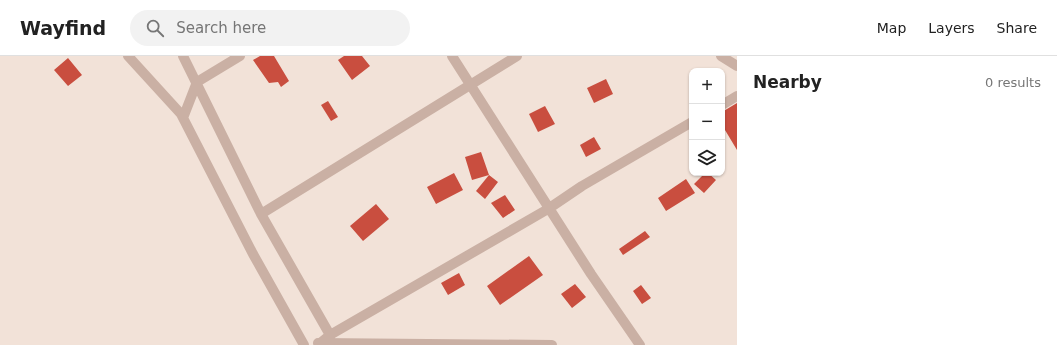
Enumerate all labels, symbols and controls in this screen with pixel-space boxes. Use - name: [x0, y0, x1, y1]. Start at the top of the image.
- search box: [130, 10, 410, 46]
- text: Wayfind: [20, 17, 106, 39]
- icon: search: [144, 17, 166, 39]
- text: Search here: [176, 19, 266, 37]
- text: Map: [877, 20, 906, 36]
- text: Layers: [928, 20, 975, 36]
- text: Share: [997, 20, 1037, 36]
- map controls: [689, 68, 725, 176]
- button: +: [689, 68, 725, 104]
- text: Nearby: [753, 72, 822, 92]
- text: 0 results: [985, 75, 1041, 90]
- button: −: [689, 104, 725, 140]
- button: layers: [689, 140, 725, 176]

